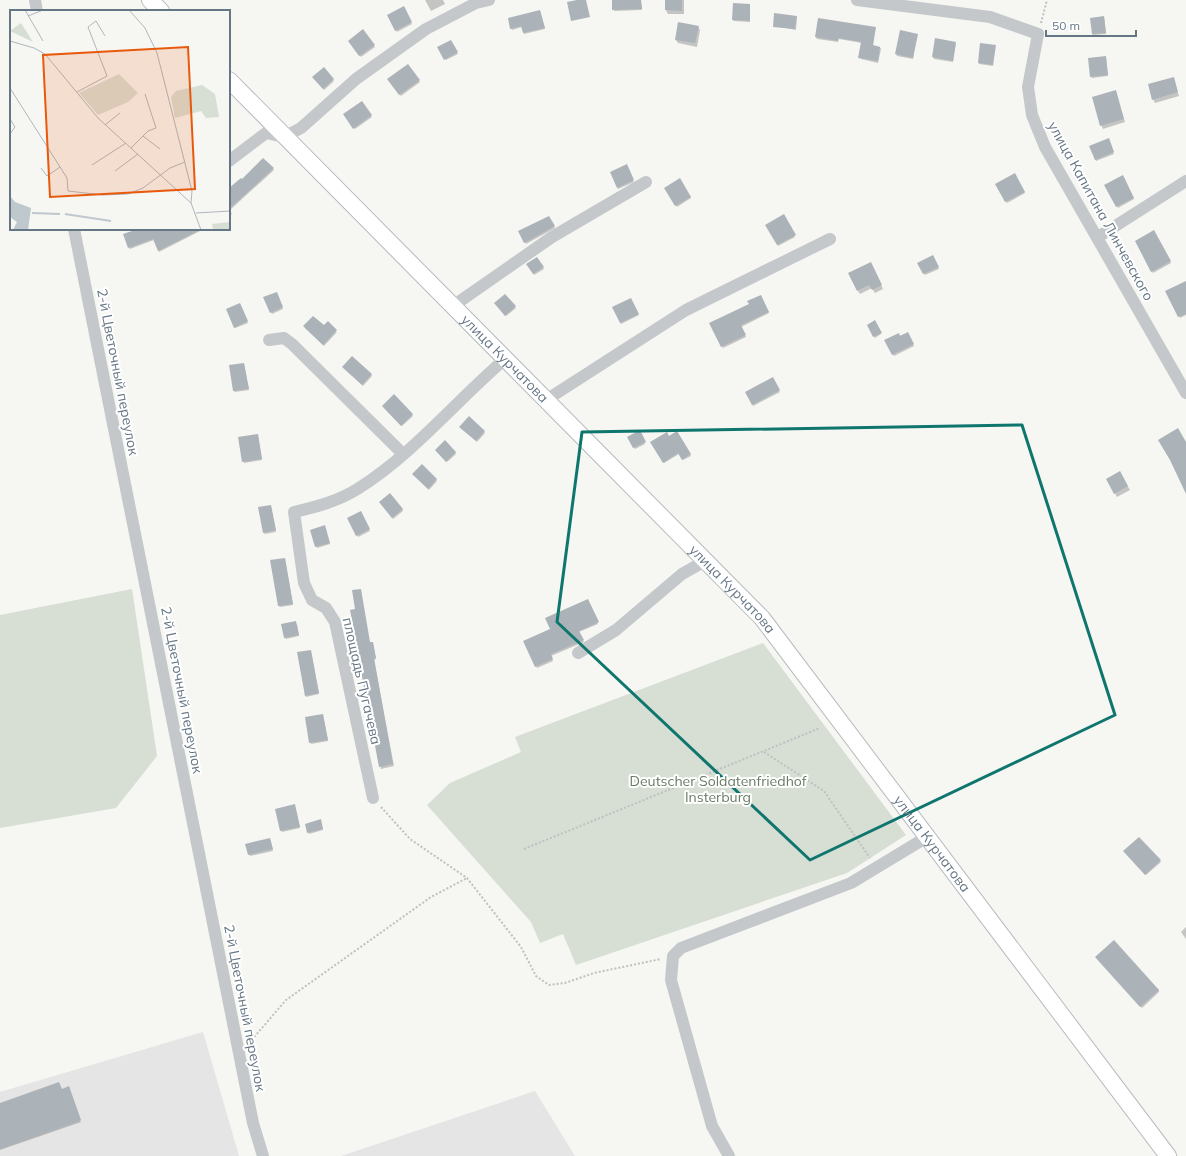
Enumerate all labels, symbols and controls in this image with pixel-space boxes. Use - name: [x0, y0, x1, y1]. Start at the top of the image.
- inset map: [10, 10, 230, 230]
- scale bar: [1046, 12, 1136, 38]
- text: 50 m: [1052, 18, 1080, 33]
- street label: улица Капитана Линчевского: [1044, 118, 1158, 304]
- street label: 2-й Цветочный переулок: [93, 287, 143, 457]
- street label: улица Курчатова: [457, 311, 552, 406]
- street label: улица Курчатова: [685, 541, 779, 637]
- street label: 2-й Цветочный переулок: [157, 605, 207, 775]
- street label: площадь Пугачева: [339, 616, 385, 746]
- park label: Deutscher Soldatenfriedhof Insterburg: [629, 772, 807, 806]
- street label: улица Курчатова: [890, 792, 975, 896]
- street label: 2-й Цветочный переулок: [220, 923, 270, 1093]

